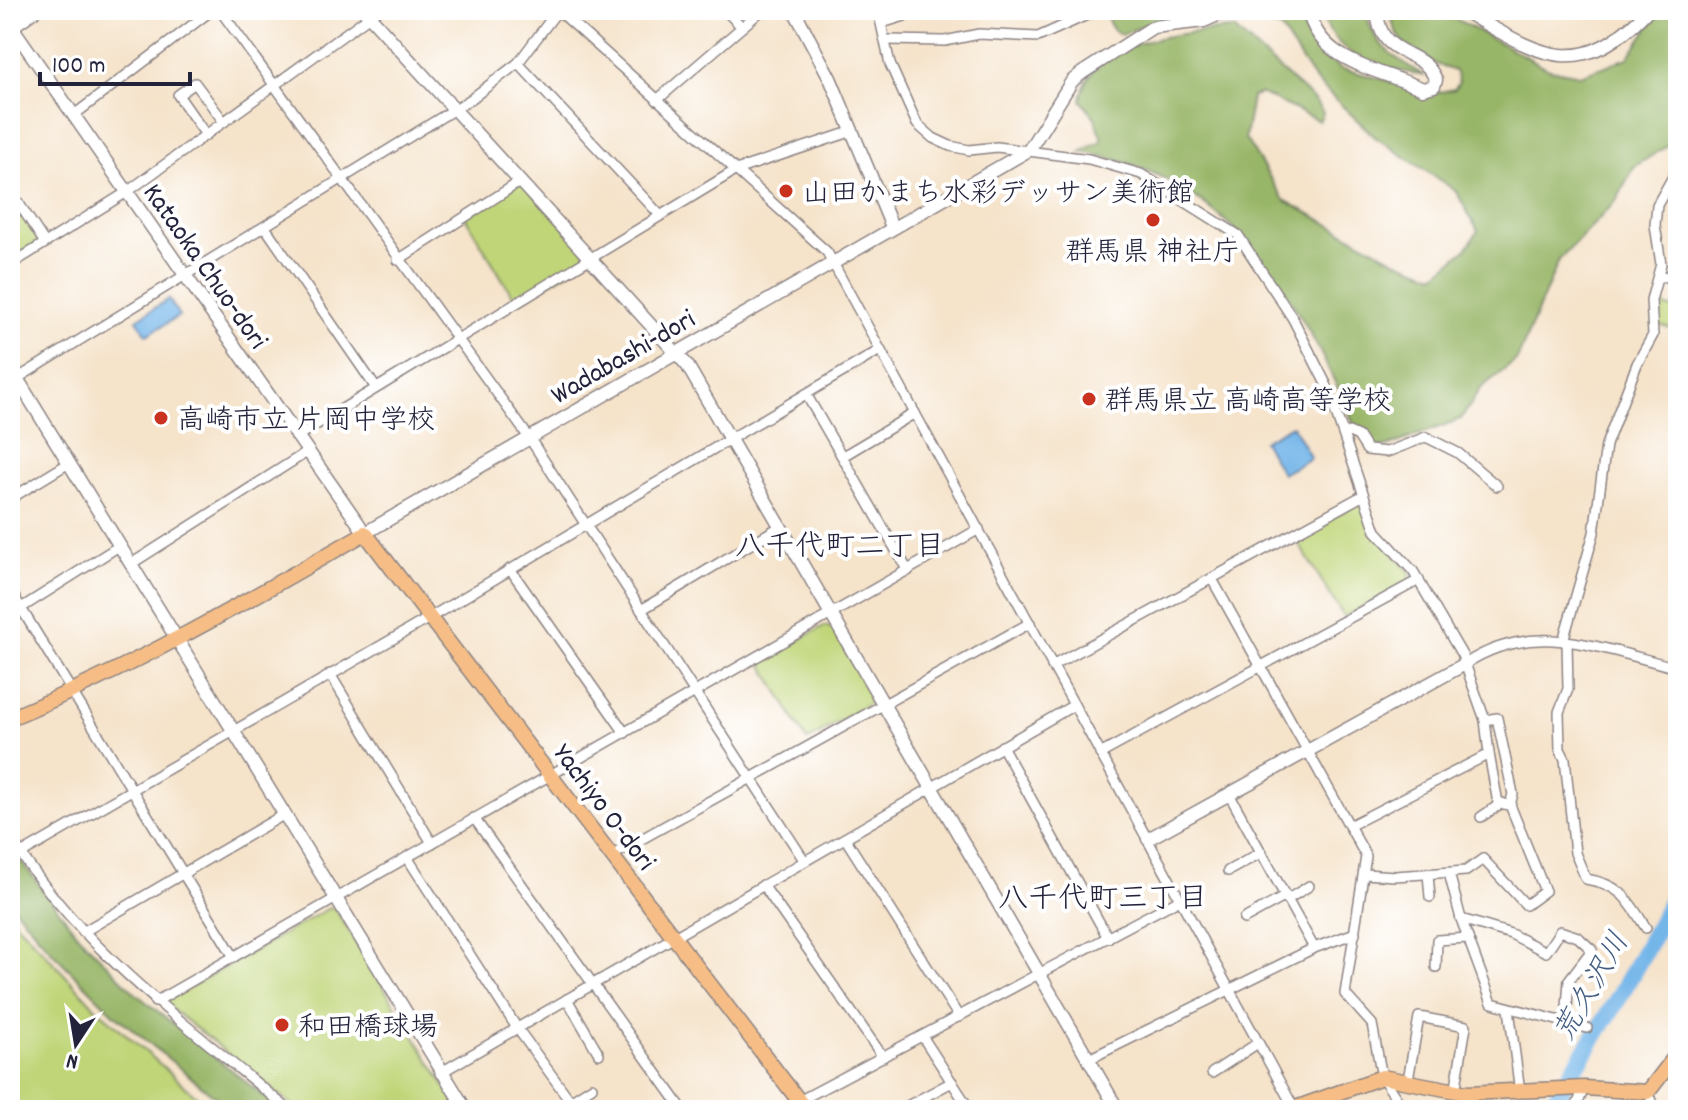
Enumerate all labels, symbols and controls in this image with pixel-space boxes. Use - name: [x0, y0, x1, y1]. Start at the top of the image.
- scale bar: [40, 36, 190, 86]
- text: 100 m: [52, 50, 105, 84]
- place label: 山田かまち水彩デッサン美術館: [802, 176, 1194, 216]
- street label: Kataoka Chuo-dori: [131, 177, 275, 359]
- marker: 山田かまち水彩デッサン美術館: [777, 182, 795, 200]
- marker: 群馬県 神社庁: [1144, 211, 1162, 229]
- place label: 群馬県 神社庁: [1066, 235, 1240, 275]
- street label: Wadabashi-dori: [545, 302, 704, 417]
- place label: 群馬県立 高崎高等学校: [1105, 384, 1391, 424]
- marker: 群馬県立 高崎高等学校: [1080, 390, 1098, 408]
- place label: 高崎市立 片岡中学校: [177, 403, 435, 443]
- marker: 高崎市立 片岡中学校: [152, 409, 170, 427]
- district label: 八千代町二丁目: [735, 528, 945, 571]
- street label: Yachiyo O-dori: [541, 737, 663, 881]
- district label: 八千代町三丁目: [998, 880, 1208, 923]
- water label: 荒久沢川: [1545, 926, 1643, 1051]
- north arrow: [36, 1004, 116, 1084]
- place label: 和田橋球場: [298, 1010, 438, 1050]
- marker: 和田橋球場: [273, 1016, 291, 1034]
- text: N: [64, 1044, 81, 1076]

